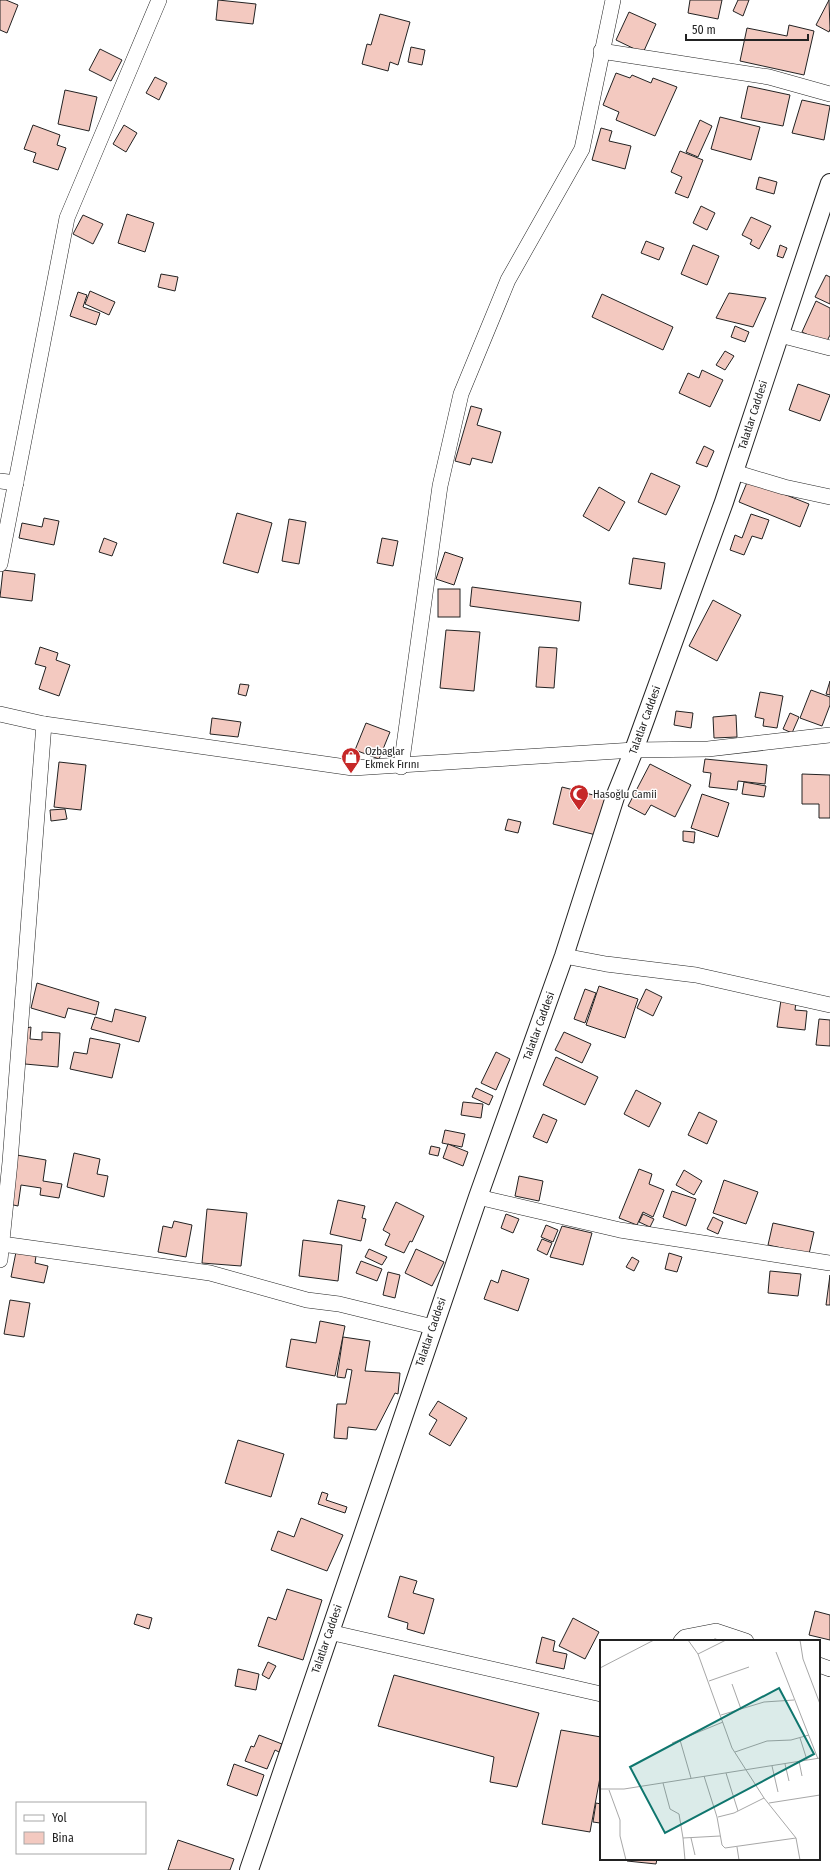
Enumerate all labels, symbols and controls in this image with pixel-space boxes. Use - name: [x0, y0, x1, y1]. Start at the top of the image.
- scale bar: [686, 16, 808, 42]
- text: 50 m: [692, 23, 716, 37]
- street label: Talatlar Caddesi: [736, 379, 770, 451]
- street label: Talatlar Caddesi: [627, 684, 663, 756]
- place label: Ozbaglar Ekmek Fırını: [365, 745, 419, 771]
- shop icon: Ozbaglar Ekmek Fırını: [340, 746, 362, 774]
- mosque icon: Hasoğlu Camii: [568, 783, 590, 811]
- place label: Hasoğlu Camii: [593, 788, 657, 801]
- street label: Talatlar Caddesi: [521, 990, 557, 1062]
- street label: Talatlar Caddesi: [413, 1296, 449, 1368]
- street label: Talatlar Caddesi: [309, 1603, 345, 1675]
- inset map: [600, 1640, 820, 1860]
- legend: [16, 1802, 146, 1854]
- text: Yol: [52, 1811, 67, 1825]
- text: Bina: [52, 1831, 74, 1845]

